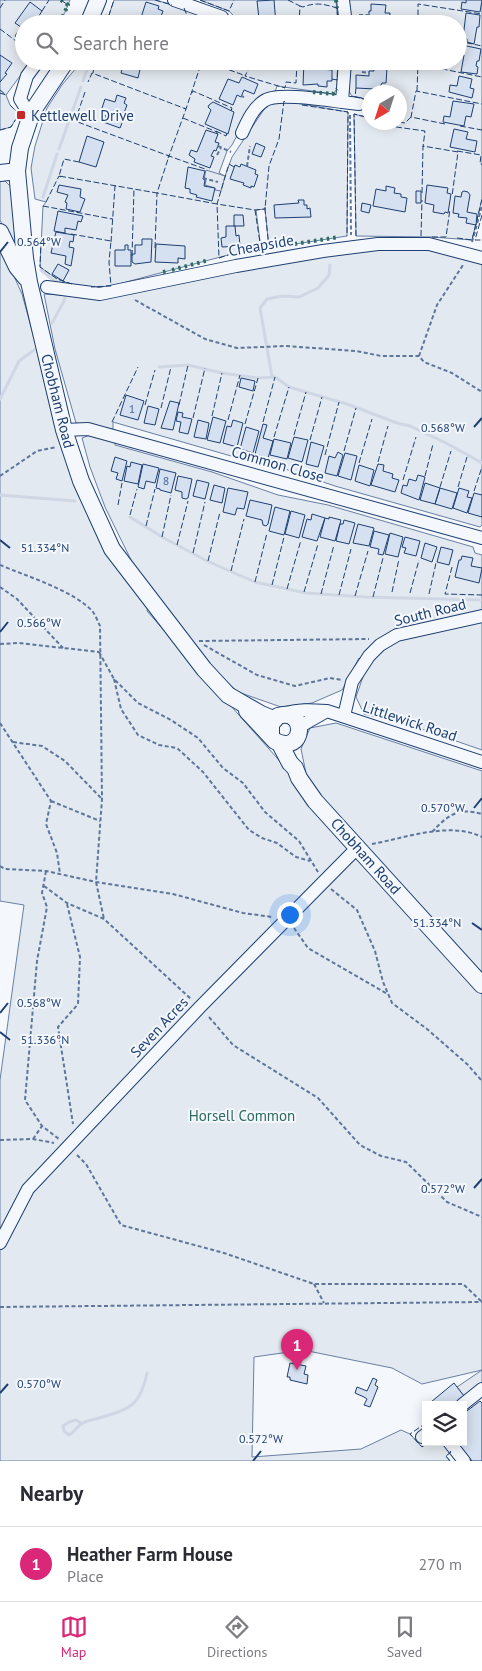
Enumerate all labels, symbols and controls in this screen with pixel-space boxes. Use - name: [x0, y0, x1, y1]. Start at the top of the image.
- search box: [15, 15, 467, 70]
- icon: search: [33, 29, 61, 57]
- text: Search here: [73, 31, 169, 55]
- north arrow: [362, 85, 407, 130]
- place label: Kettlewell Drive: [31, 106, 134, 125]
- marker: Kettlewell Drive: [15, 109, 27, 121]
- street label: Cheapside: [227, 230, 295, 260]
- text: 0.564°W: [17, 234, 61, 249]
- street label: Chobham Road: [37, 352, 79, 450]
- house number: 1: [129, 401, 135, 416]
- text: 0.568°W: [421, 420, 465, 435]
- street label: Common Close: [229, 442, 327, 486]
- house number: 8: [163, 473, 169, 488]
- text: 51.334°N: [21, 540, 69, 555]
- street label: South Road: [392, 594, 468, 630]
- text: 0.566°W: [17, 615, 61, 630]
- street label: Littlewick Road: [360, 697, 460, 745]
- text: 0.570°W: [421, 800, 465, 815]
- street label: Chobham Road: [327, 814, 405, 898]
- your location: [277, 902, 303, 928]
- text: 51.334°N: [413, 915, 461, 930]
- street label: Seven Acres: [126, 993, 192, 1061]
- text: 0.568°W: [17, 995, 61, 1010]
- text: 51.336°N: [21, 1032, 69, 1047]
- park label: Horsell Common: [189, 1106, 295, 1125]
- text: 0.572°W: [421, 1181, 465, 1196]
- pin: 1: [281, 1329, 313, 1370]
- text: 0.570°W: [17, 1376, 61, 1391]
- map controls: [422, 1401, 467, 1446]
- button: layers: [422, 1401, 467, 1446]
- text: 0.572°W: [239, 1431, 283, 1446]
- text: Nearby: [20, 1480, 83, 1507]
- text: Heather Farm House: [67, 1542, 233, 1566]
- text: 1: [31, 1554, 41, 1574]
- text: 270 m: [419, 1554, 462, 1574]
- text: Place: [67, 1566, 104, 1586]
- tab: Map: [60, 1613, 88, 1661]
- tab: Directions: [207, 1613, 267, 1661]
- tab: Saved: [387, 1613, 422, 1661]

